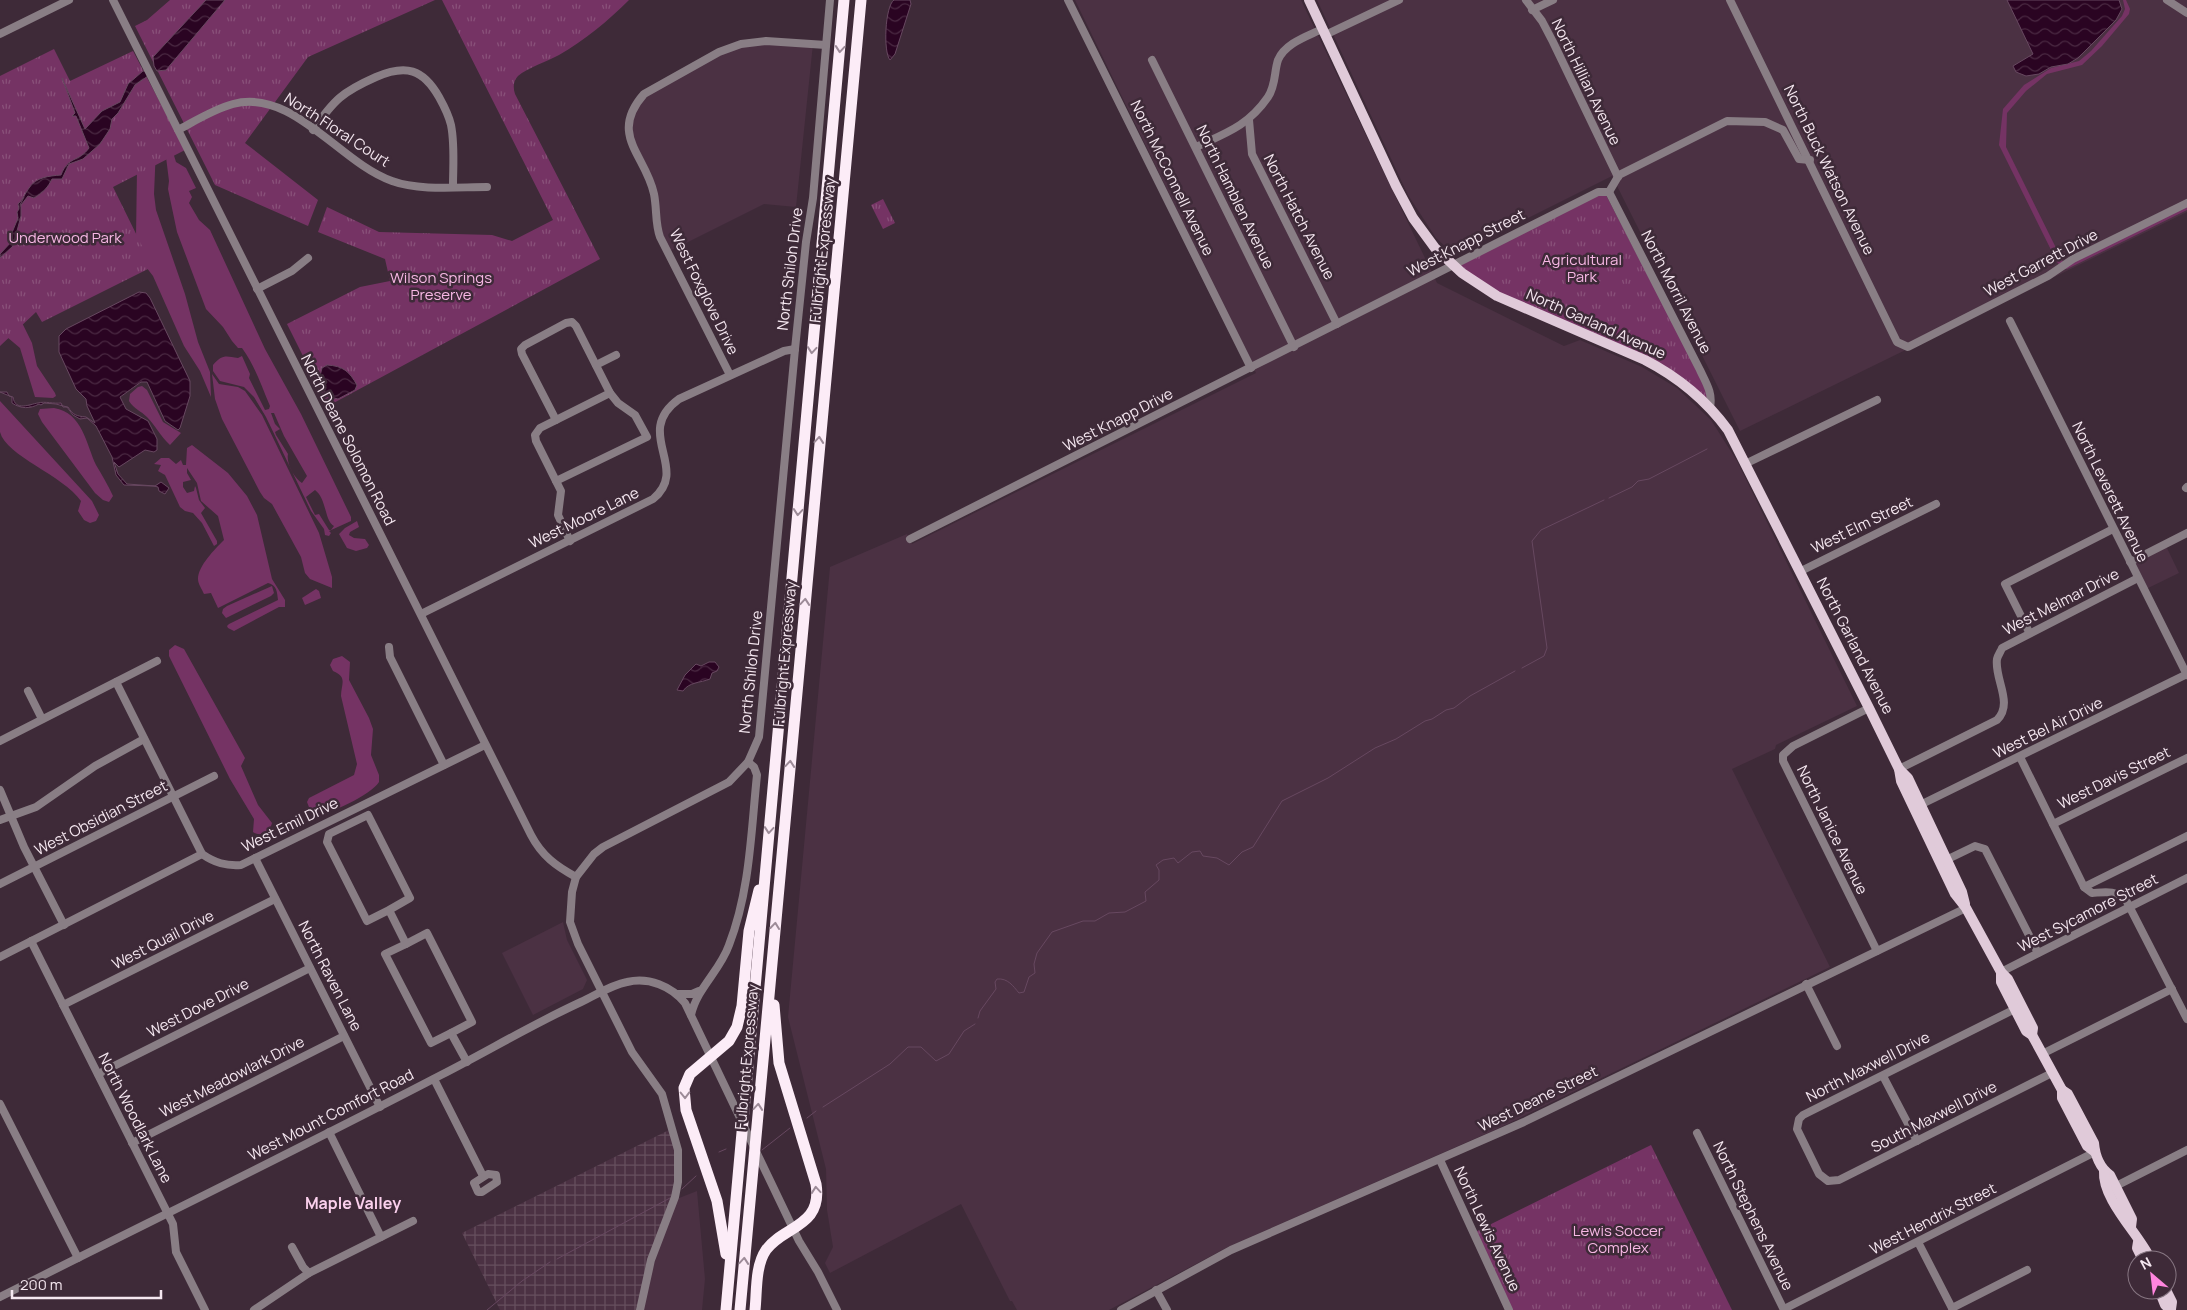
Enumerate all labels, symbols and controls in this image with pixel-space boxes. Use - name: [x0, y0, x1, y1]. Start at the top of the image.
- street label: North Hillian Avenue: [1547, 15, 1626, 149]
- one-way arrow: [835, 45, 846, 53]
- street label: North Buck Watson Avenue: [1779, 81, 1880, 259]
- street label: North Floral Court: [280, 87, 394, 172]
- street label: North McConnell Avenue: [1126, 96, 1219, 259]
- street label: North Hamblen Avenue: [1191, 121, 1280, 273]
- street label: North Hatch Avenue: [1259, 150, 1340, 283]
- street label: Fulbright Expressway: [804, 176, 841, 324]
- street label: West Knapp Street: [1403, 204, 1528, 281]
- street label: North Shiloh Drive: [772, 206, 807, 332]
- street label: West Garrett Drive: [1980, 224, 2102, 301]
- street label: West Foxglove Drive: [665, 225, 744, 358]
- street label: North Morril Avenue: [1636, 226, 1717, 357]
- park label: Underwood Park: [8, 227, 122, 248]
- park label: Agricultural Park: [1542, 249, 1622, 287]
- park label: Wilson Springs Preserve: [390, 267, 492, 305]
- street label: North Garland Avenue: [1523, 283, 1670, 364]
- one-way arrow: [807, 346, 818, 354]
- street label: North Deane Solomon Road: [296, 351, 401, 529]
- street label: West Knapp Drive: [1059, 383, 1177, 456]
- street label: North Leverett Avenue: [2067, 418, 2154, 566]
- one-way arrow: [814, 436, 825, 444]
- street label: West Moore Lane: [525, 482, 642, 553]
- street label: West Elm Street: [1807, 491, 1916, 558]
- one-way arrow: [792, 508, 803, 516]
- street label: West Melmar Drive: [1999, 563, 2123, 640]
- street label: North Garland Avenue: [1812, 574, 1899, 718]
- street label: Fulbright Expressway: [768, 580, 801, 728]
- one-way arrow: [799, 598, 810, 606]
- street label: North Shiloh Drive: [734, 609, 767, 734]
- street label: West Bel Air Drive: [1989, 692, 2106, 763]
- street label: West Davis Street: [2054, 741, 2174, 814]
- one-way arrow: [784, 760, 795, 768]
- street label: North Janice Avenue: [1792, 762, 1873, 898]
- street label: West Obsidian Street: [31, 775, 171, 860]
- street label: West Emil Drive: [238, 792, 342, 857]
- one-way arrow: [764, 827, 775, 835]
- street label: West Sycamore Street: [2014, 868, 2161, 957]
- street label: West Quail Drive: [108, 905, 218, 974]
- street label: North Raven Lane: [294, 917, 367, 1035]
- one-way arrow: [769, 921, 780, 929]
- street label: West Dove Drive: [143, 973, 252, 1042]
- street label: Fulbright Expressway: [730, 983, 763, 1131]
- street label: North Maxwell Drive: [1802, 1026, 1933, 1107]
- street label: West Meadowlark Drive: [156, 1031, 308, 1122]
- street label: North Woodlark Lane: [94, 1049, 177, 1187]
- street label: West Deane Street: [1475, 1061, 1601, 1137]
- street label: West Mount Comfort Road: [244, 1064, 417, 1166]
- street label: South Maxwell Drive: [1867, 1076, 2001, 1157]
- one-way arrow: [679, 1092, 690, 1100]
- one-way arrow: [752, 1103, 763, 1111]
- street label: North Stephens Avenue: [1708, 1138, 1799, 1294]
- street label: North Lewis Avenue: [1449, 1163, 1526, 1295]
- street label: West Hendrix Street: [1866, 1178, 2000, 1260]
- one-way arrow: [811, 1186, 822, 1194]
- district label: Maple Valley: [305, 1192, 401, 1214]
- park label: Lewis Soccer Complex: [1573, 1220, 1664, 1258]
- north arrow: [2127, 1250, 2177, 1300]
- text: N: [2137, 1252, 2155, 1274]
- one-way arrow: [738, 1257, 749, 1265]
- scale bar: [12, 1268, 161, 1300]
- text: 200 m: [20, 1274, 63, 1295]

